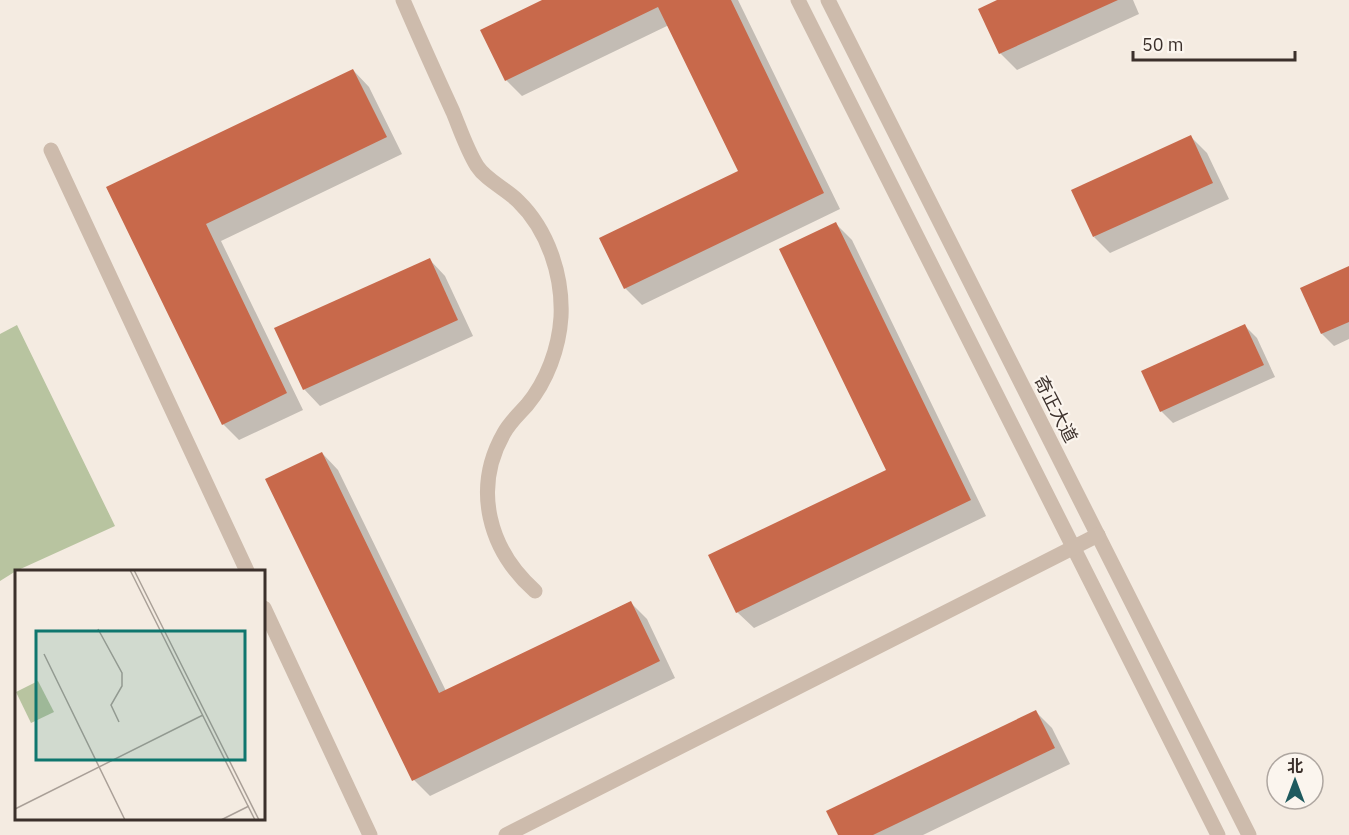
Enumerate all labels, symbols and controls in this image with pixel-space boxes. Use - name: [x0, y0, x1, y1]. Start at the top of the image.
- scale bar: [1133, 24, 1295, 62]
- text: 50 m: [1142, 33, 1184, 56]
- street label: 奇正大道: [1029, 372, 1083, 446]
- inset map: [15, 570, 266, 820]
- north arrow: [1265, 751, 1325, 811]
- text: 北: [1287, 756, 1303, 776]

